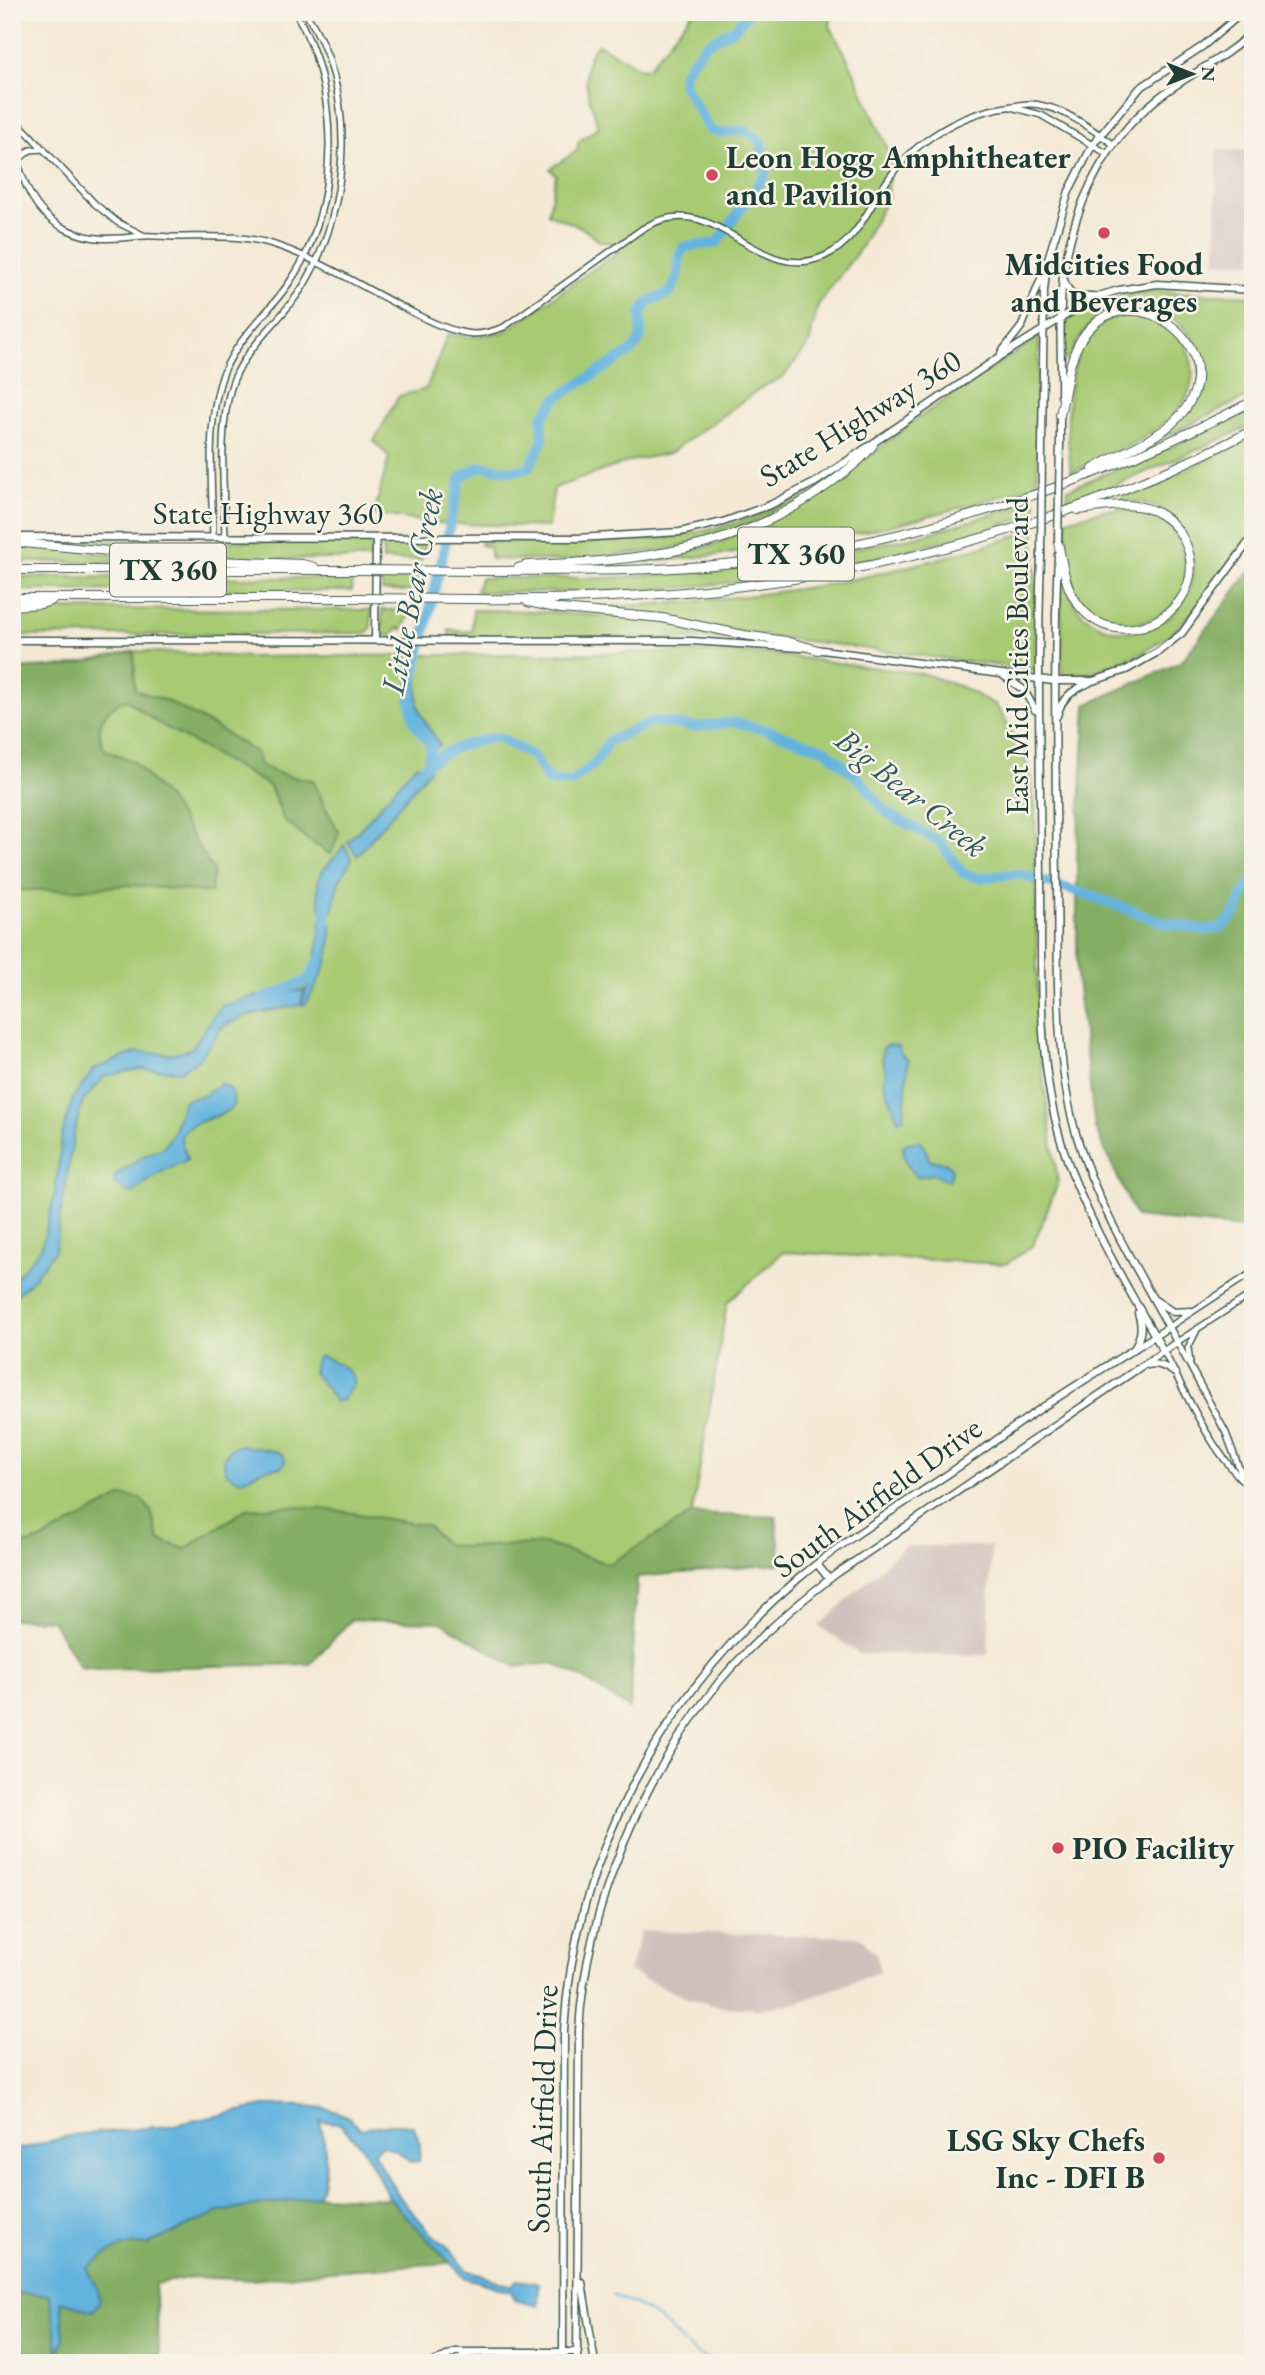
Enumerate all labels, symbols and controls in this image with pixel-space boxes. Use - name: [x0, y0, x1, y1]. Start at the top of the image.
- north arrow: [1156, 38, 1226, 108]
- text: N: [1196, 66, 1221, 82]
- place label: Leon Hogg Amphitheater and Pavilion: [726, 136, 1072, 215]
- marker: Leon Hogg Amphitheater and Pavilion: [704, 167, 720, 183]
- marker: Midcities Food and Beverages: [1096, 225, 1112, 241]
- place label: Midcities Food and Beverages: [1005, 243, 1204, 322]
- street label: State Highway 360: [751, 339, 969, 497]
- water label: Little Bear Creek: [370, 484, 453, 699]
- street label: State Highway 360: [153, 492, 383, 534]
- street label: East Mid Cities Boulevard: [996, 496, 1038, 815]
- road number: TX 360: [738, 527, 854, 580]
- road number: TX 360: [110, 544, 226, 596]
- water label: Big Bear Creek: [826, 717, 997, 867]
- street label: South Airfield Drive: [764, 1407, 990, 1587]
- place label: PIO Facility: [1072, 1827, 1235, 1869]
- marker: PIO Facility: [1050, 1840, 1066, 1856]
- street label: South Airfield Drive: [517, 1984, 567, 2234]
- place label: LSG Sky Chefs Inc - DFI B: [947, 2119, 1145, 2198]
- marker: LSG Sky Chefs Inc - DFI B: [1151, 2150, 1167, 2166]

